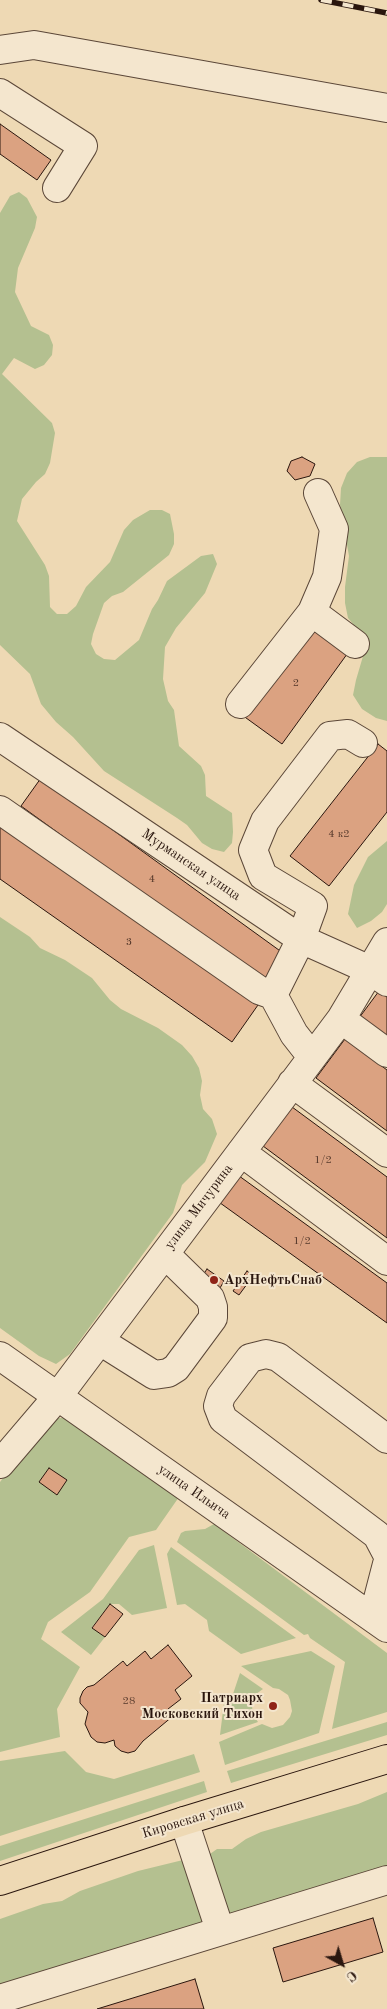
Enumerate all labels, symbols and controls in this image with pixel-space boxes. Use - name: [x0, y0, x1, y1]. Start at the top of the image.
- house number: 2: [293, 676, 299, 690]
- street label: Мурманская улица: [138, 826, 244, 904]
- house number: 4 к2: [328, 827, 350, 841]
- house number: 4: [149, 872, 155, 886]
- house number: 3: [126, 935, 132, 949]
- house number: 1/2: [314, 1153, 332, 1167]
- street label: улица Мичурина: [161, 1161, 237, 1253]
- house number: 1/2: [293, 1234, 311, 1248]
- place label: АрхНефтьСнаб: [224, 1272, 322, 1288]
- marker: АрхНефтьСнаб: [208, 1274, 220, 1286]
- street label: улица Ильича: [154, 1461, 234, 1523]
- place label: Патриарх Московский Тихон: [142, 1690, 263, 1722]
- house number: 28: [123, 1694, 135, 1708]
- marker: Патриарх Московский Тихон: [267, 1700, 279, 1712]
- street label: Кировская улица: [140, 1796, 246, 1842]
- north arrow: [317, 1939, 367, 1989]
- text: С: [343, 1967, 359, 1984]

